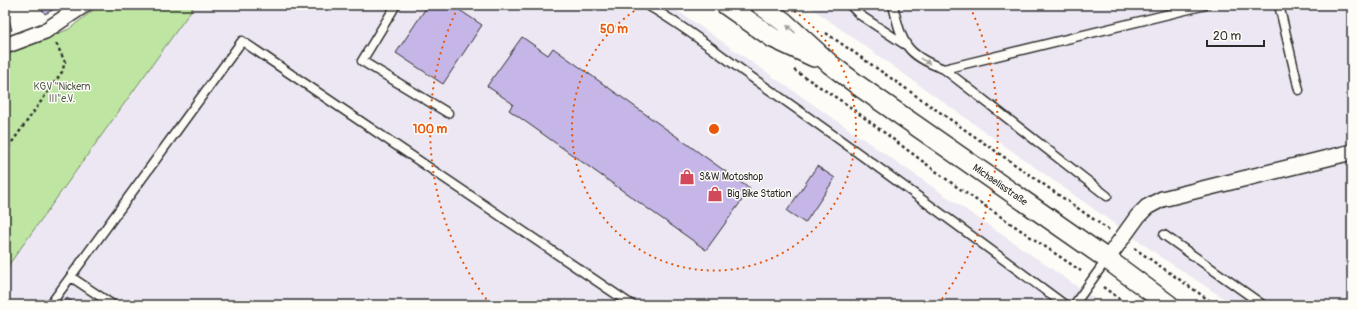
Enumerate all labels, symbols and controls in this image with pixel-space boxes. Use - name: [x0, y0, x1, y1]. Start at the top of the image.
- text: 50 m: [600, 22, 628, 37]
- scale bar: [1207, 22, 1264, 48]
- one-way arrow: [786, 24, 796, 33]
- text: 20 m: [1213, 29, 1242, 44]
- one-way arrow: [919, 57, 930, 64]
- park label: KGV "Nickern III"e.V.: [34, 81, 91, 105]
- text: 100 m: [413, 122, 448, 137]
- centre of rings: [707, 122, 721, 136]
- street label: Michaelisstraße: [970, 162, 1030, 208]
- shop icon: S&W Motoshop: [678, 168, 696, 186]
- place label: S&W Motoshop: [699, 171, 763, 183]
- shop icon: Big Bike Station: [706, 185, 724, 203]
- place label: Big Bike Station: [727, 188, 792, 200]

